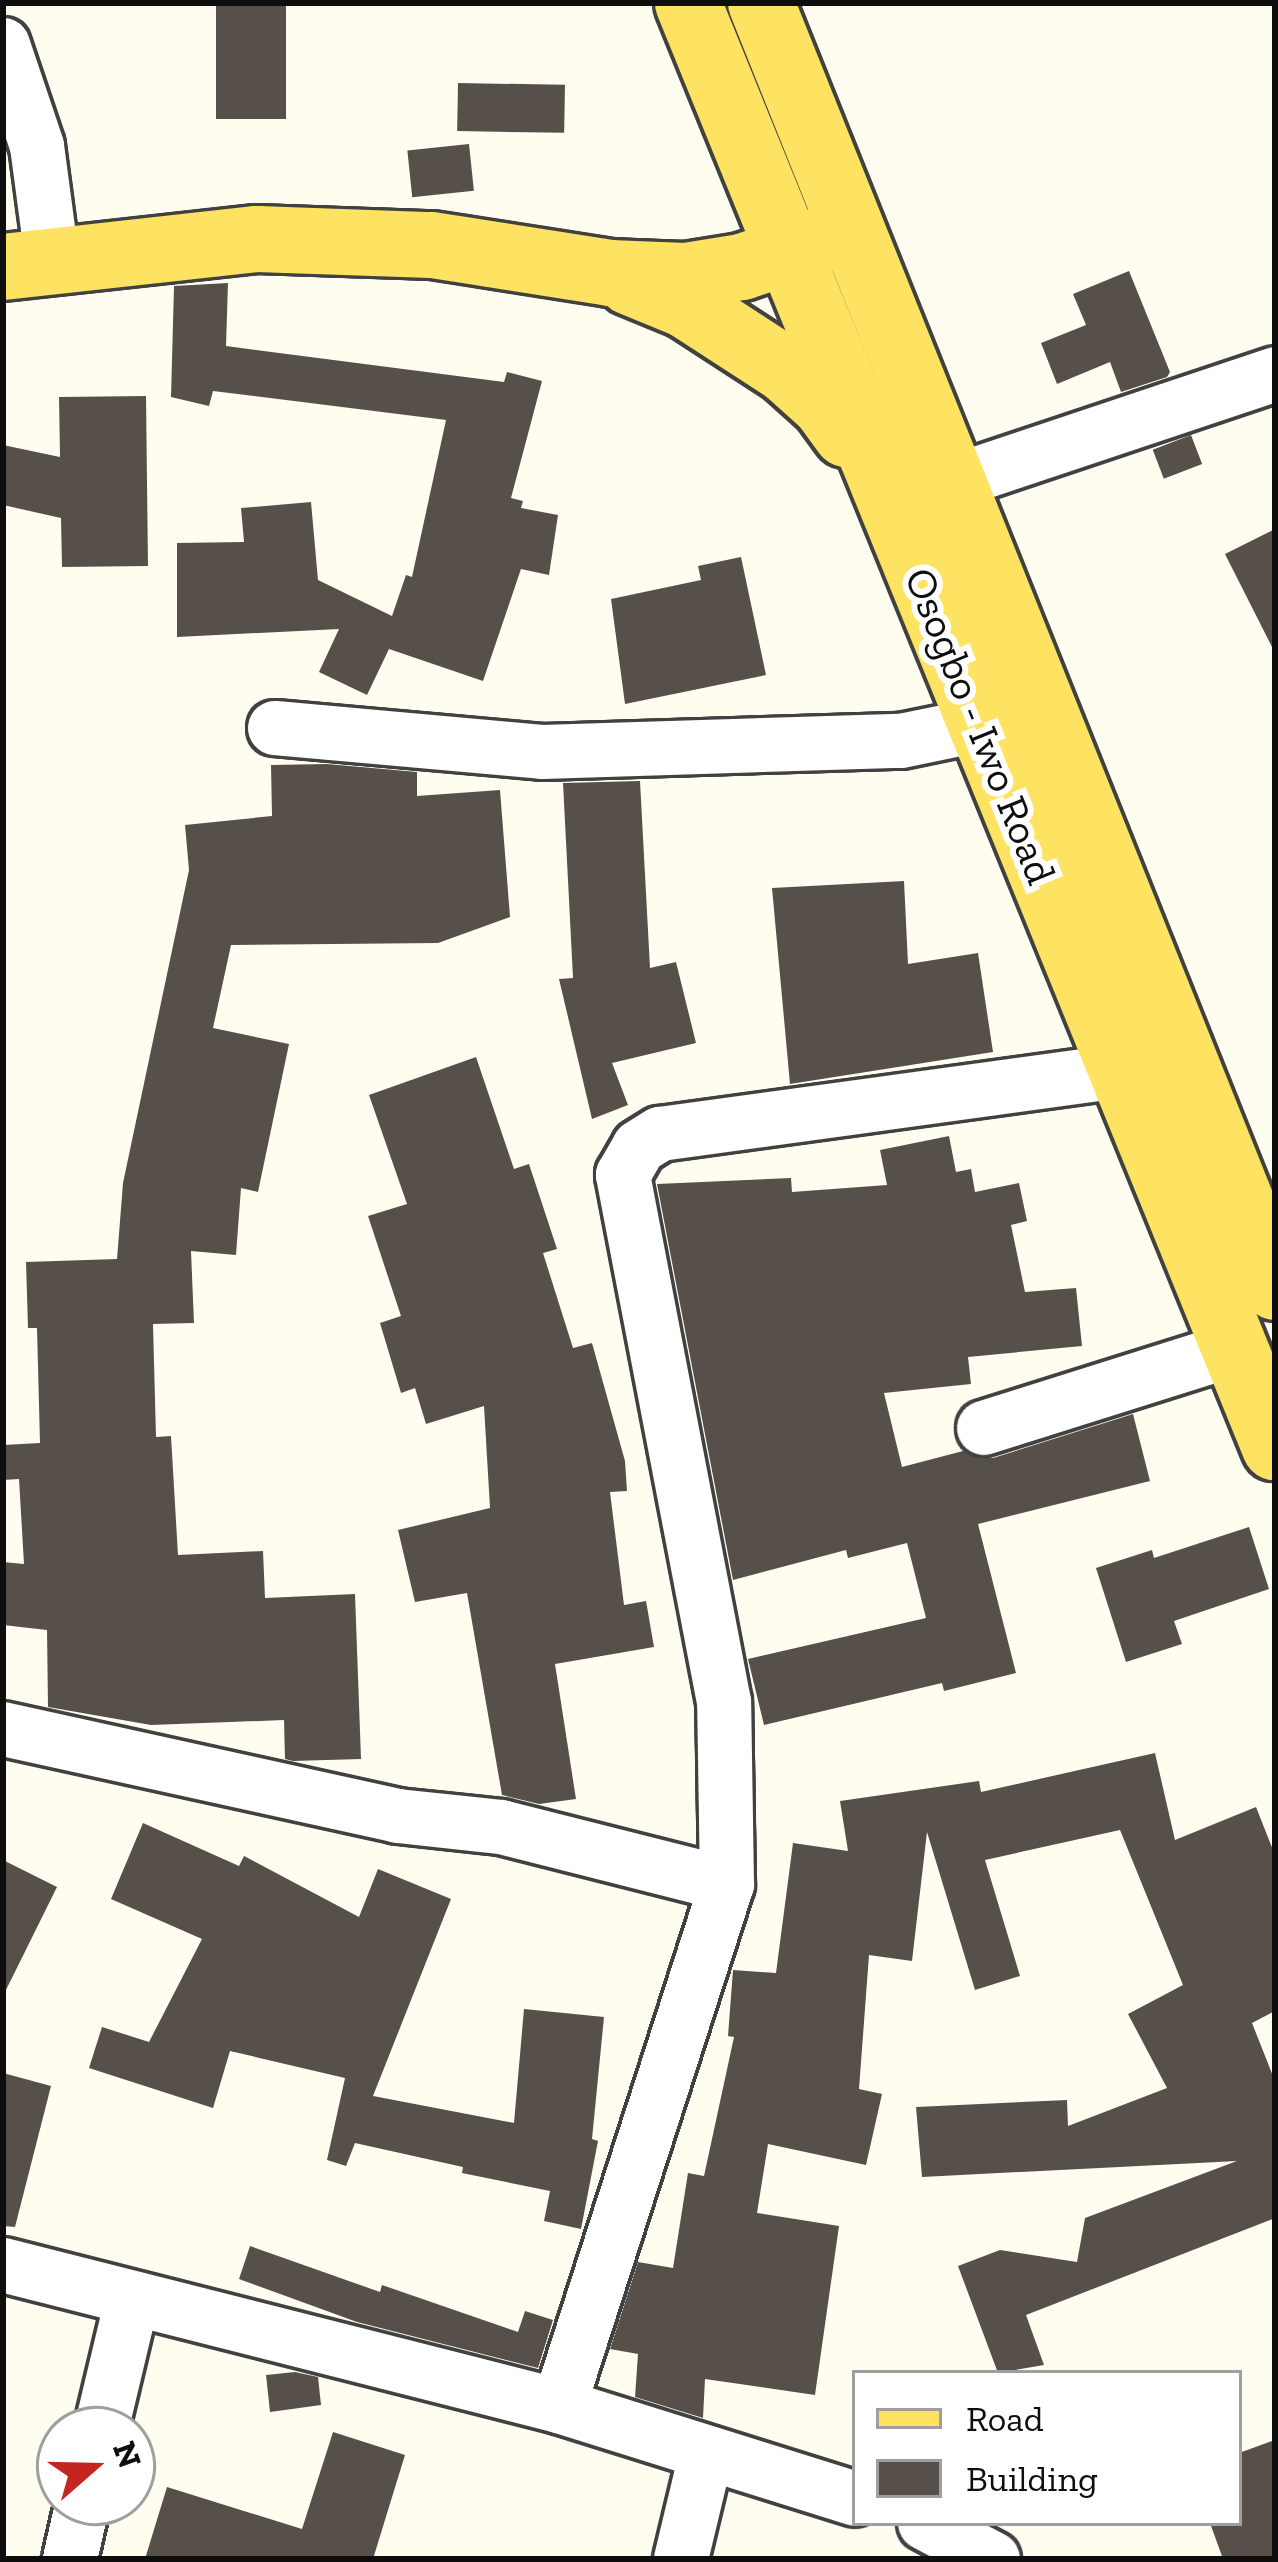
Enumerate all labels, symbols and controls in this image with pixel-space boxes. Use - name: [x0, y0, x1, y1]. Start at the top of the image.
- street label: Osogbo - Iwo Road: [894, 561, 1066, 891]
- legend: [852, 2370, 1242, 2526]
- text: Road: [966, 2397, 1043, 2440]
- north arrow: [36, 2406, 156, 2526]
- text: N: [105, 2436, 150, 2473]
- text: Building: [966, 2457, 1098, 2500]

